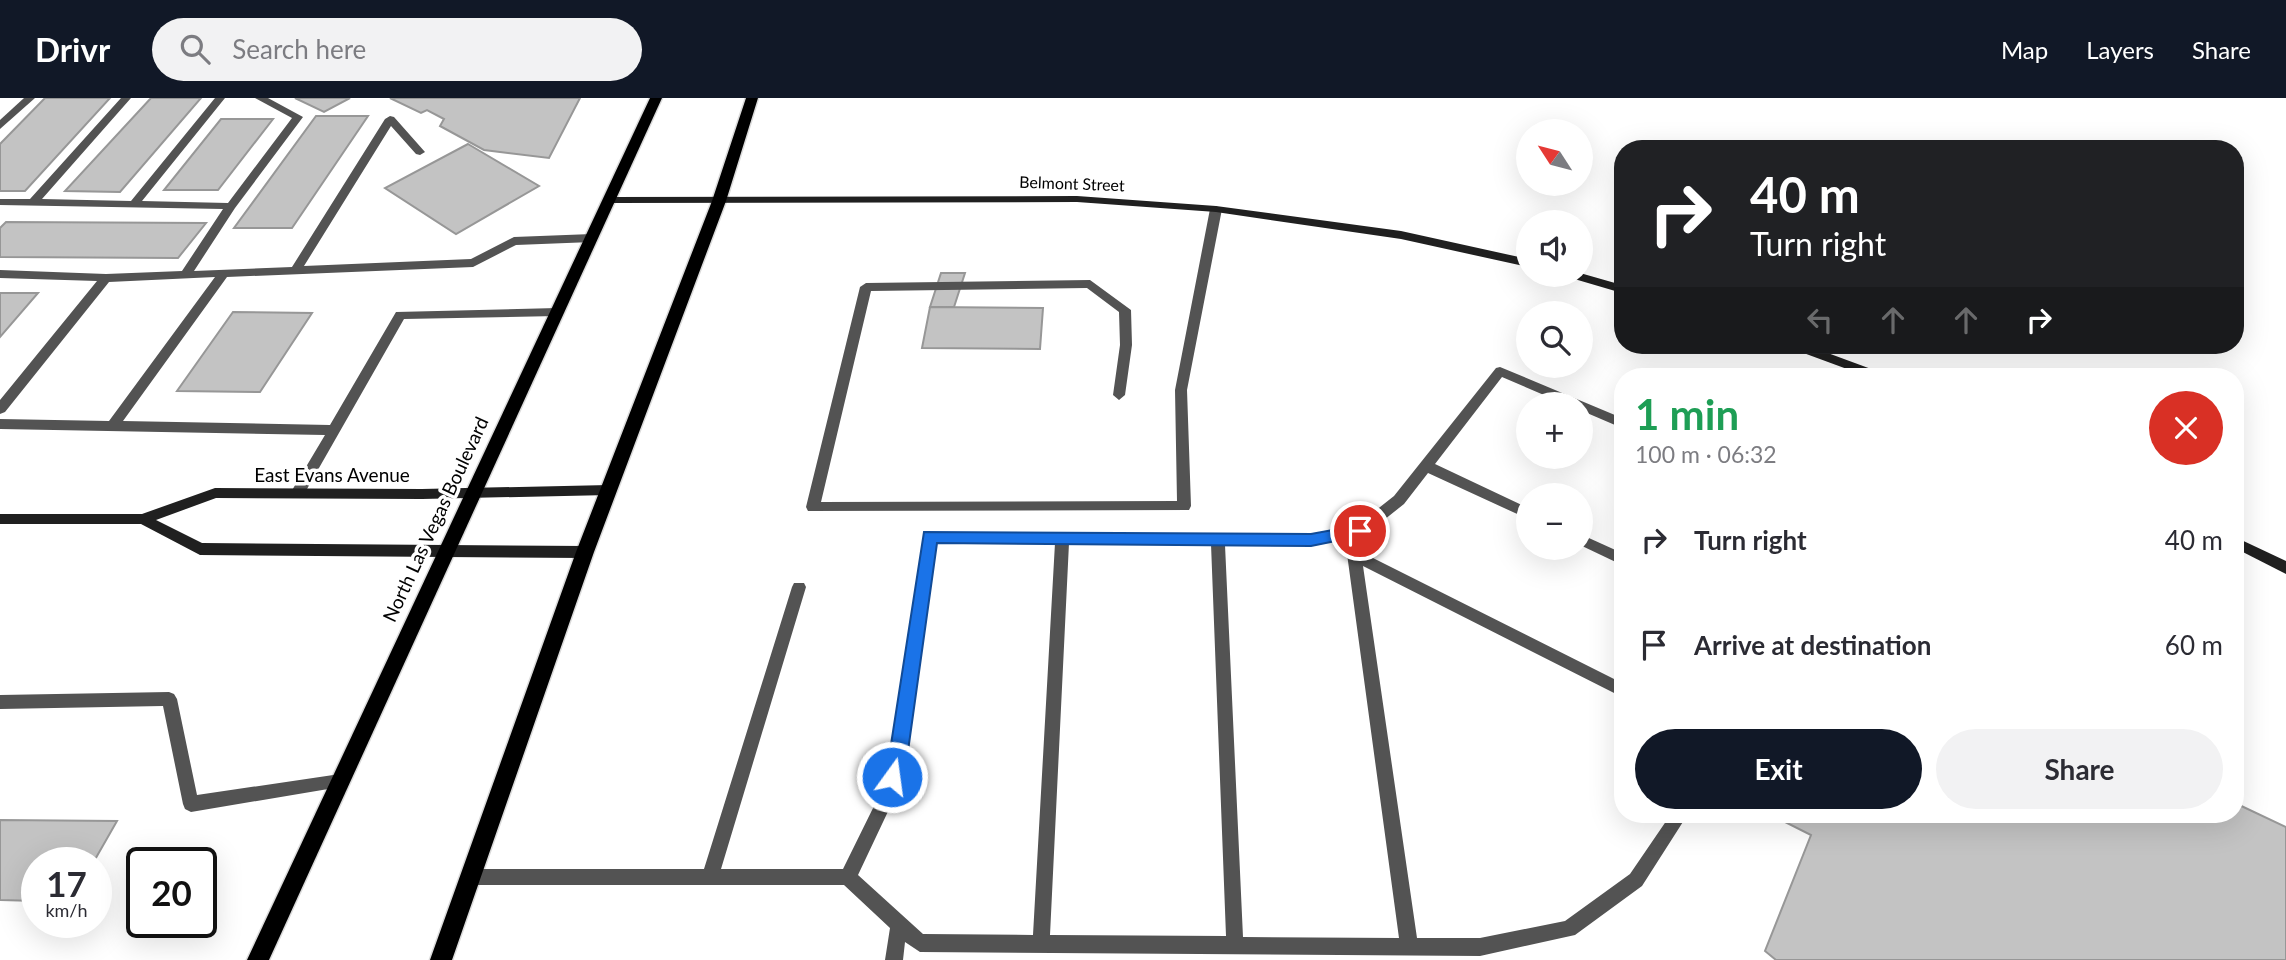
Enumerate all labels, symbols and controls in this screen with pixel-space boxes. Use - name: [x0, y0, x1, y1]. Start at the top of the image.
- search box: [152, 18, 642, 81]
- text: Drivr: [35, 29, 110, 69]
- icon: search: [176, 30, 214, 68]
- text: Search here: [232, 33, 366, 65]
- text: Map: [2001, 35, 2048, 64]
- text: Layers: [2086, 35, 2154, 64]
- text: Share: [2192, 35, 2251, 64]
- north arrow: [1516, 119, 1592, 196]
- map controls: [1516, 119, 1593, 560]
- text: 40 m: [1750, 165, 1860, 223]
- icon: right: [1635, 168, 1726, 259]
- street label: Belmont Street: [1019, 172, 1125, 194]
- button: sound: [1516, 210, 1593, 287]
- text: Turn right: [1750, 224, 1886, 263]
- button: search: [1516, 301, 1593, 378]
- icon: left: [1801, 301, 1839, 339]
- icon: ahead: [1874, 301, 1912, 339]
- icon: ahead: [1947, 301, 1985, 339]
- icon: right: [2020, 301, 2058, 339]
- text: 1 min: [1635, 389, 1739, 439]
- button: close: [2149, 391, 2223, 465]
- button: +: [1516, 392, 1593, 469]
- street label: North Las Vegas Boulevard: [377, 413, 493, 625]
- text: 100 m · 06:32: [1635, 440, 1777, 468]
- street label: East Evans Avenue: [254, 463, 410, 486]
- button: −: [1516, 483, 1593, 560]
- pin: [1330, 501, 1390, 561]
- icon: arrive: [1341, 512, 1379, 550]
- icon: right: [1635, 521, 1673, 559]
- text: Turn right: [1694, 524, 1807, 556]
- text: 40 m: [2165, 524, 2223, 556]
- icon: arrive: [1635, 626, 1673, 664]
- text: Arrive at destination: [1694, 629, 1931, 661]
- text: 60 m: [2165, 629, 2223, 661]
- button: Exit: [1635, 729, 1922, 809]
- button: Share: [1936, 729, 2223, 809]
- position arrow: [855, 740, 929, 814]
- speed limit sign: 20: [126, 847, 217, 938]
- text: 17: [46, 862, 87, 904]
- text: km/h: [45, 899, 88, 921]

